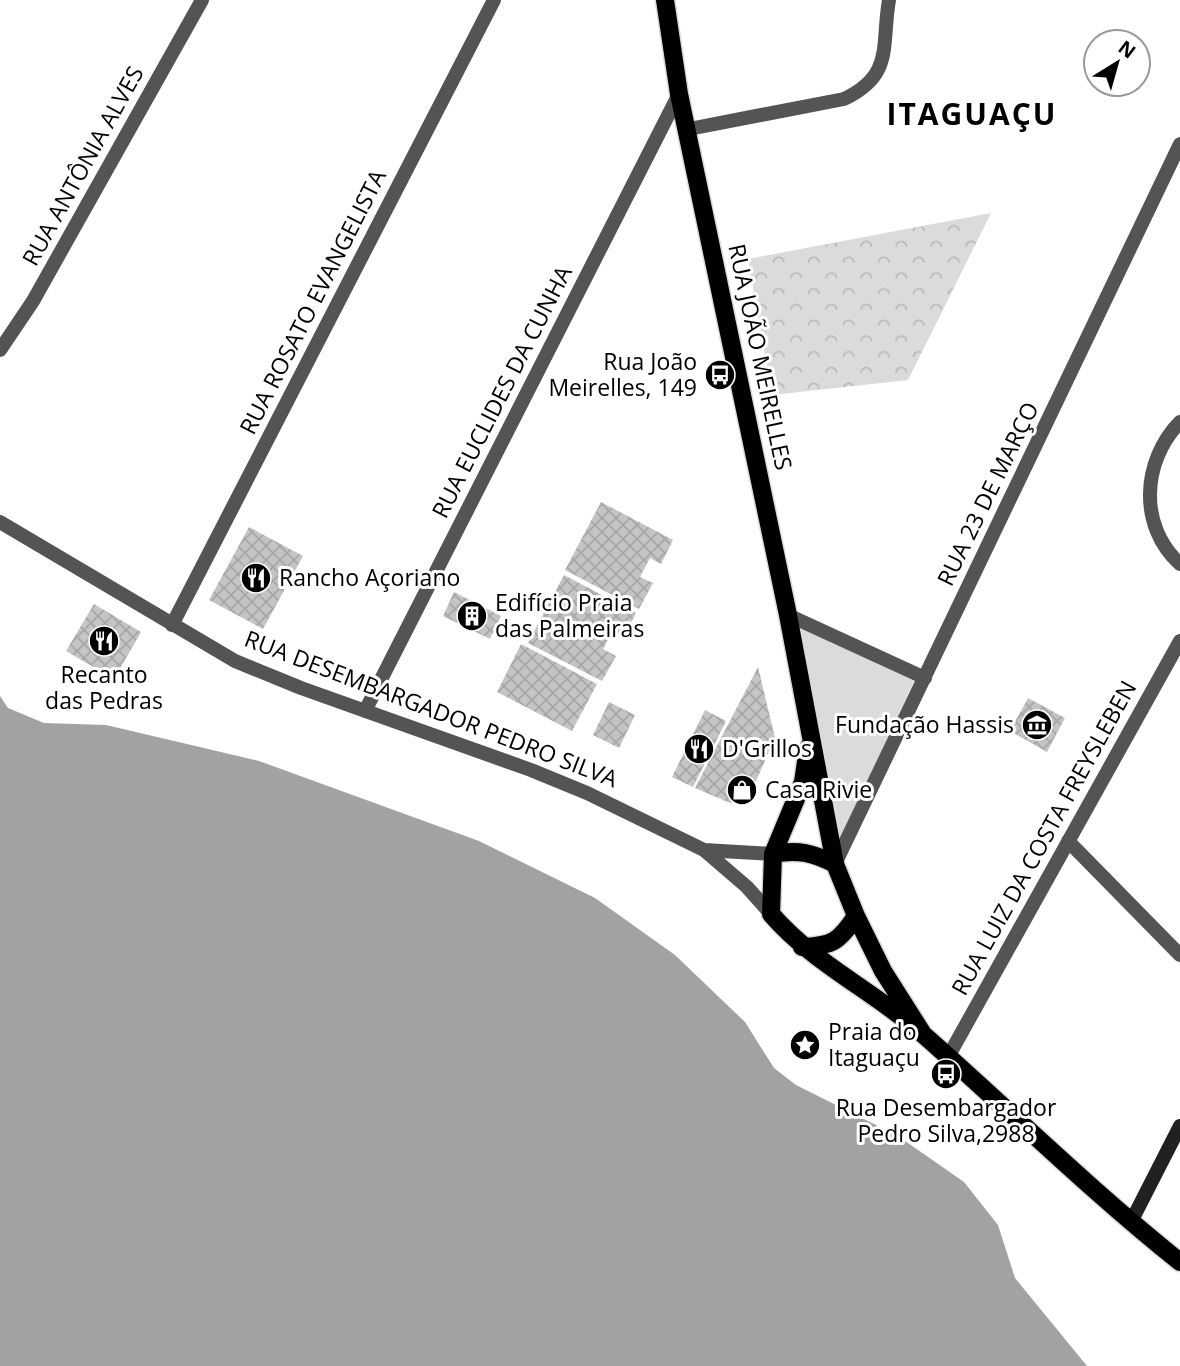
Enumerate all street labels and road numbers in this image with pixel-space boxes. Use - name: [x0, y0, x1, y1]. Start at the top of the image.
- street label: RUA ANTÔNIA ALVES: [14, 60, 150, 271]
- street label: RUA ROSATO EVANGELISTA: [231, 163, 393, 440]
- street label: RUA JOÃO MEIRELLES: [721, 241, 801, 473]
- street label: RUA EUCLIDES DA CUNHA: [423, 259, 579, 523]
- street label: RUA 23 DE MARÇO: [929, 396, 1046, 591]
- street label: RUA DESEMBARGADOR PEDRO SILVA: [240, 622, 623, 794]
- street label: RUA LUIZ DA COSTA FREYSLEBEN: [943, 674, 1143, 1001]

